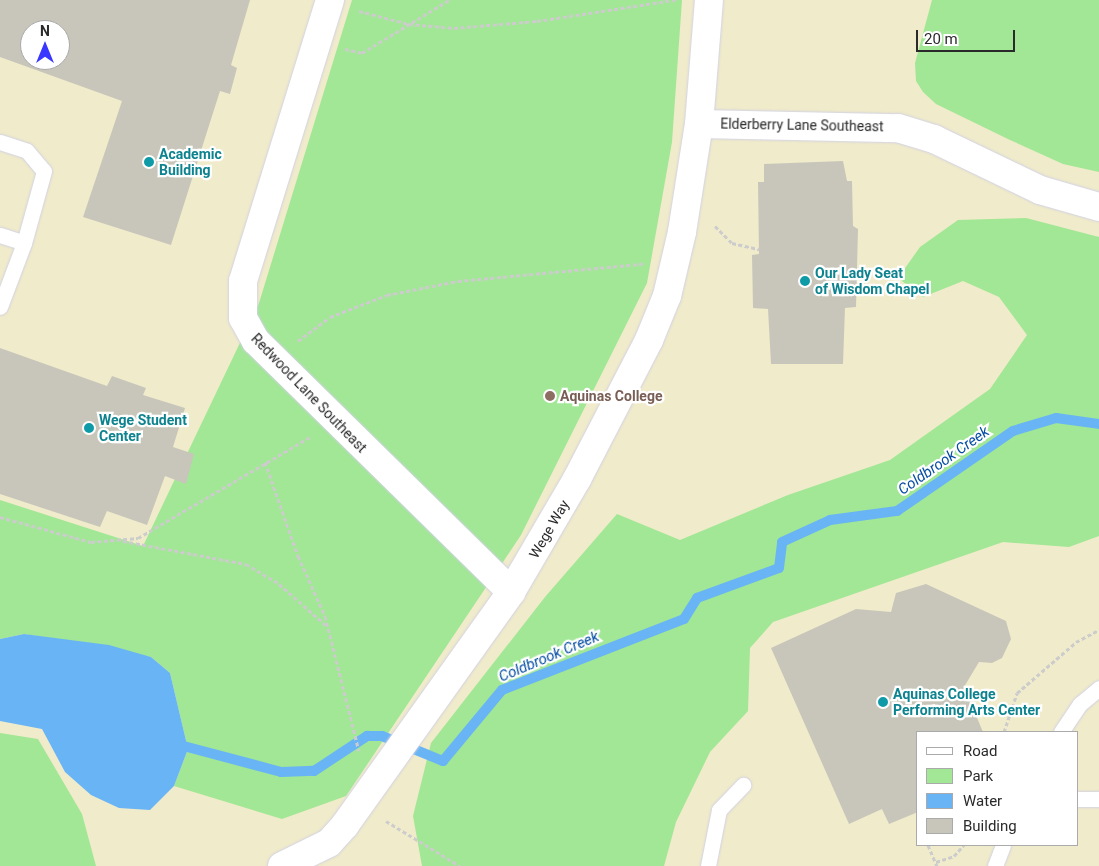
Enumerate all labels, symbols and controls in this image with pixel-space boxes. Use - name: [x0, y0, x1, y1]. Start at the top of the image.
- north arrow: [20, 20, 70, 70]
- scale bar: [919, 20, 1018, 52]
- text: N: [40, 23, 50, 39]
- text: 20 m: [924, 30, 958, 48]
- street label: Elderberry Lane Southeast: [720, 115, 884, 135]
- place label: Academic Building: [159, 146, 222, 178]
- marker: Academic Building: [143, 156, 155, 168]
- place label: Our Lady Seat of Wisdom Chapel: [815, 265, 930, 298]
- marker: Our Lady Seat of Wisdom Chapel: [799, 275, 811, 287]
- street label: Redwood Lane Southeast: [248, 330, 370, 456]
- place label: Aquinas College: [560, 388, 662, 404]
- marker: Aquinas College: [544, 390, 556, 402]
- place label: Wege Student Center: [99, 412, 187, 444]
- marker: Wege Student Center: [83, 422, 95, 434]
- water label: Coldbrook Creek: [895, 423, 993, 499]
- street label: Wege Way: [526, 497, 572, 561]
- water label: Coldbrook Creek: [496, 628, 602, 686]
- place label: Aquinas College Performing Arts Center: [893, 686, 1040, 719]
- marker: Aquinas College Performing Arts Center: [877, 696, 889, 708]
- legend: [916, 731, 1079, 846]
- text: Road: [963, 742, 997, 760]
- text: Park: [963, 767, 993, 785]
- text: Water: [963, 792, 1002, 810]
- text: Building: [963, 817, 1017, 835]

